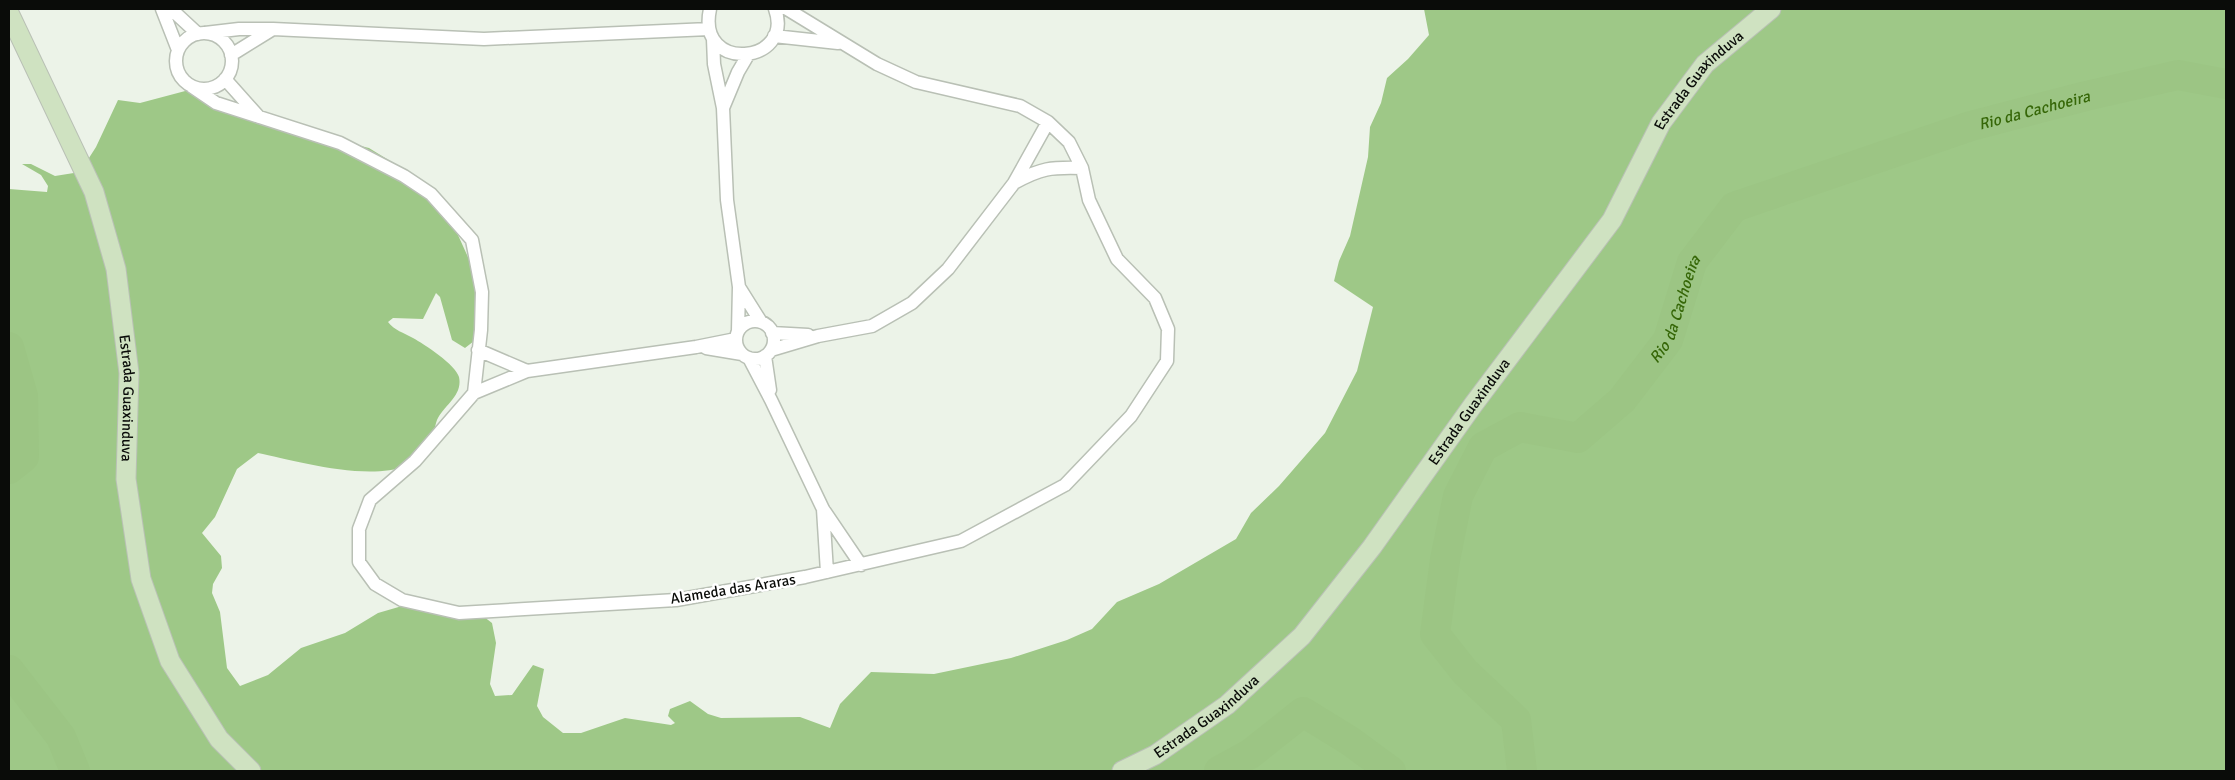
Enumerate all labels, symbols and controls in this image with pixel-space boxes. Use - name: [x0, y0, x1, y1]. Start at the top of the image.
- street label: Estrada Guaxinduva: [1650, 27, 1747, 133]
- water label: Rio da Cachoeira: [1976, 86, 2093, 135]
- water label: Rio da Cachoeira: [1645, 250, 1706, 367]
- street label: Estrada Guaxinduva: [115, 333, 138, 462]
- street label: Estrada Guaxinduva: [1424, 355, 1514, 468]
- street label: Alameda das Araras: [669, 570, 797, 608]
- street label: Estrada Guaxinduva: [1150, 671, 1263, 762]

